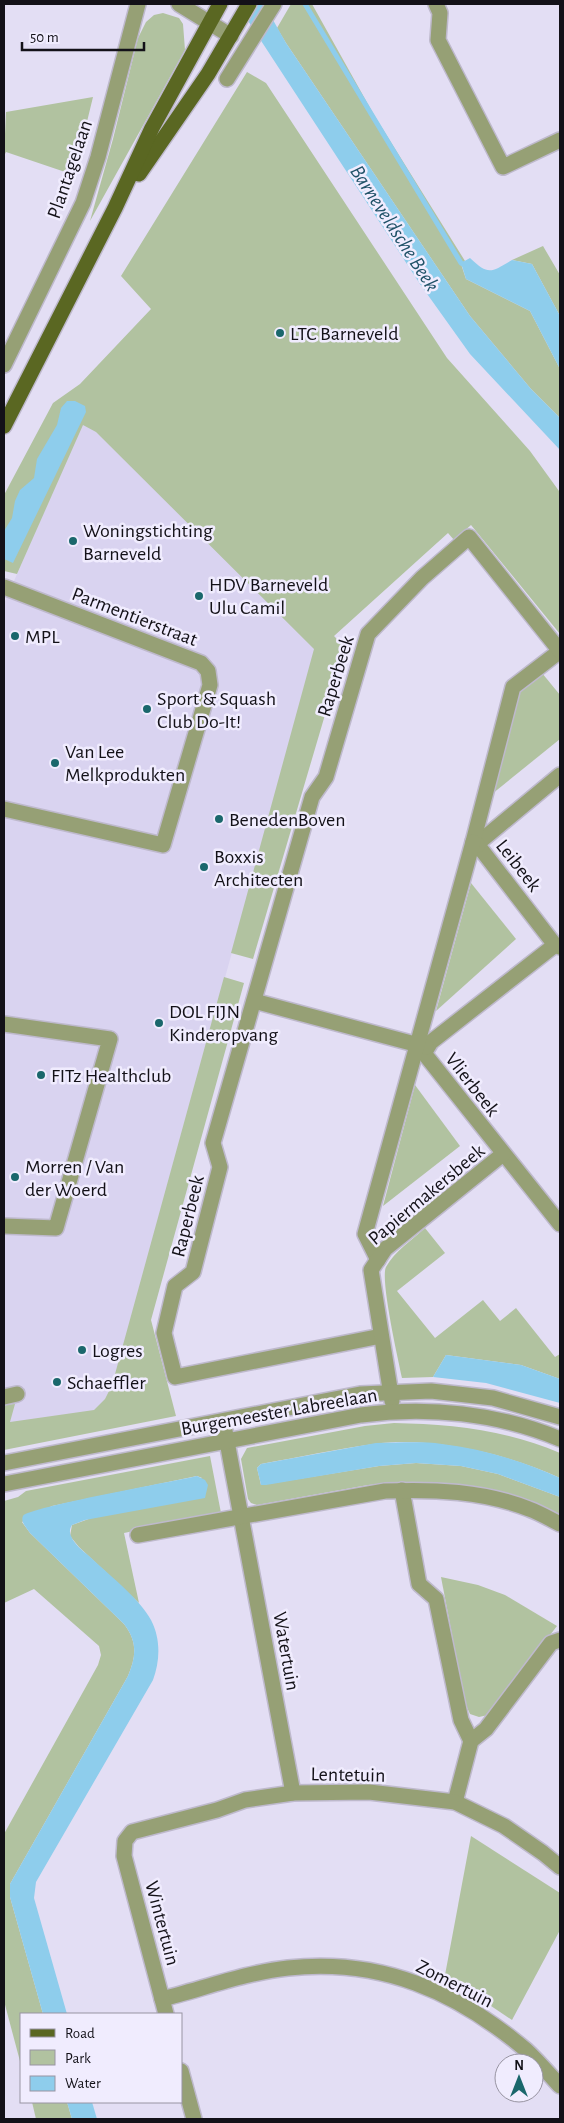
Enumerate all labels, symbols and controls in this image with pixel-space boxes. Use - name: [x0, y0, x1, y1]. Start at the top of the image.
- scale bar: [22, 20, 145, 52]
- text: 50 m: [30, 30, 59, 45]
- street label: Plantagelaan: [44, 117, 96, 221]
- water label: Barneveldsche Beek: [346, 161, 443, 295]
- place label: LTC Barneveld: [290, 324, 399, 344]
- marker: LTC Barneveld: [274, 327, 286, 339]
- place label: Woningstichting Barneveld: [83, 521, 213, 564]
- marker: Woningstichting Barneveld: [67, 535, 79, 547]
- place label: HDV Barneveld Ulu Camil: [209, 575, 328, 618]
- street label: Parmentierstraat: [69, 584, 201, 650]
- marker: HDV Barneveld Ulu Camil: [193, 590, 205, 602]
- place label: MPL: [25, 627, 60, 647]
- marker: MPL: [9, 630, 21, 642]
- street label: Raperbeek: [314, 633, 358, 719]
- place label: Sport & Squash Club Do-It!: [157, 689, 276, 732]
- marker: Sport & Squash Club Do-It!: [141, 703, 153, 715]
- place label: Van Lee Melkprodukten: [65, 742, 185, 785]
- marker: Van Lee Melkprodukten: [49, 757, 61, 769]
- place label: BenedenBoven: [229, 810, 346, 830]
- marker: BenedenBoven: [213, 813, 225, 825]
- street label: Leibeek: [492, 836, 545, 895]
- place label: Boxxis Architecten: [214, 847, 303, 890]
- marker: Boxxis Architecten: [198, 861, 210, 873]
- place label: DOL FIJN Kinderopvang: [169, 1002, 278, 1045]
- marker: DOL FIJN Kinderopvang: [153, 1017, 165, 1029]
- street label: Vlierbeek: [441, 1049, 503, 1120]
- place label: FITz Healthclub: [51, 1066, 171, 1086]
- marker: FITz Healthclub: [35, 1069, 47, 1081]
- street label: Papiermakersbeek: [365, 1141, 489, 1249]
- place label: Morren / Van der Woerd: [25, 1157, 124, 1200]
- marker: Morren / Van der Woerd: [9, 1171, 21, 1183]
- street label: Raperbeek: [168, 1173, 208, 1259]
- place label: Logres: [92, 1341, 143, 1361]
- marker: Logres: [76, 1344, 88, 1356]
- place label: Schaeffler: [67, 1373, 146, 1393]
- marker: Schaeffler: [51, 1376, 63, 1388]
- street label: Burgemeester Labreelaan: [179, 1385, 379, 1439]
- street label: Watertuin: [269, 1610, 303, 1692]
- street label: Lentetuin: [310, 1764, 385, 1786]
- street label: Wintertuin: [141, 1879, 183, 1968]
- street label: Zomertuin: [413, 1956, 496, 2012]
- legend: [20, 2013, 182, 2103]
- text: Road: [65, 2026, 95, 2041]
- text: Park: [65, 2051, 91, 2066]
- north arrow: [494, 2053, 544, 2103]
- text: N: [514, 2059, 524, 2073]
- text: Water: [65, 2076, 101, 2091]

